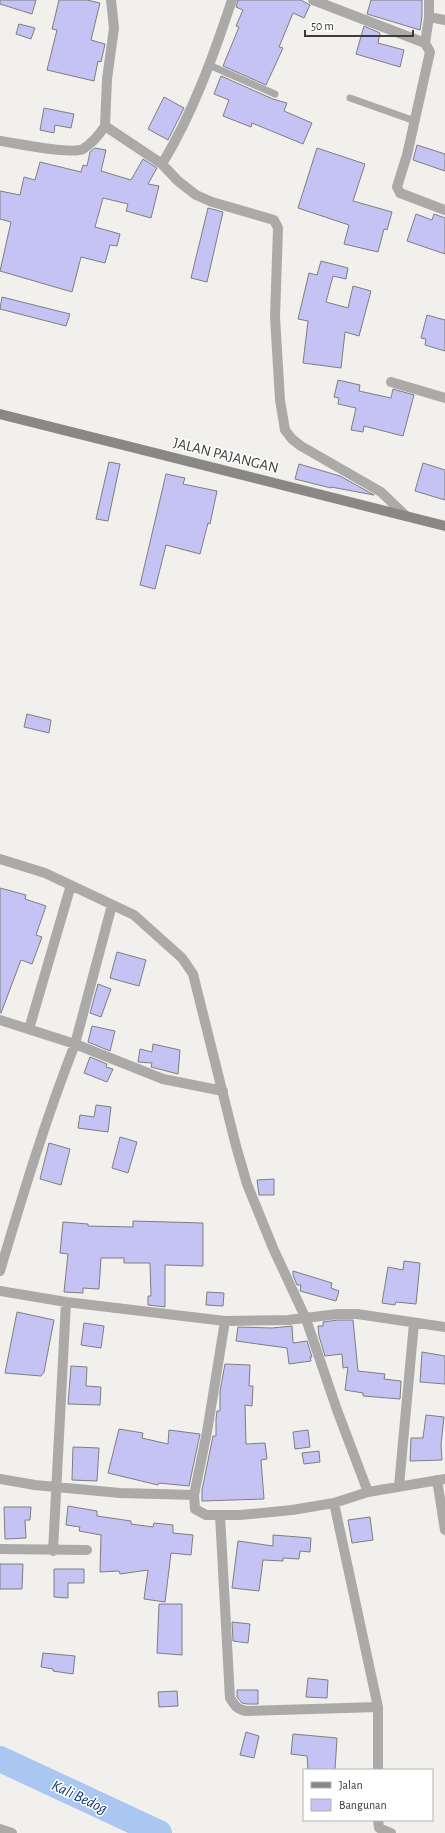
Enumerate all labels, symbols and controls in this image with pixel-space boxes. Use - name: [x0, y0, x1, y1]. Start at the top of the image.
- scale bar: [305, 12, 413, 38]
- text: 50 m: [311, 20, 334, 32]
- street label: JALAN PAJANGAN: [172, 435, 280, 476]
- legend: [303, 1769, 433, 1821]
- water label: Kali Bedog: [49, 1777, 110, 1817]
- text: Jalan: [339, 1779, 363, 1791]
- text: Bangunan: [339, 1799, 387, 1811]

